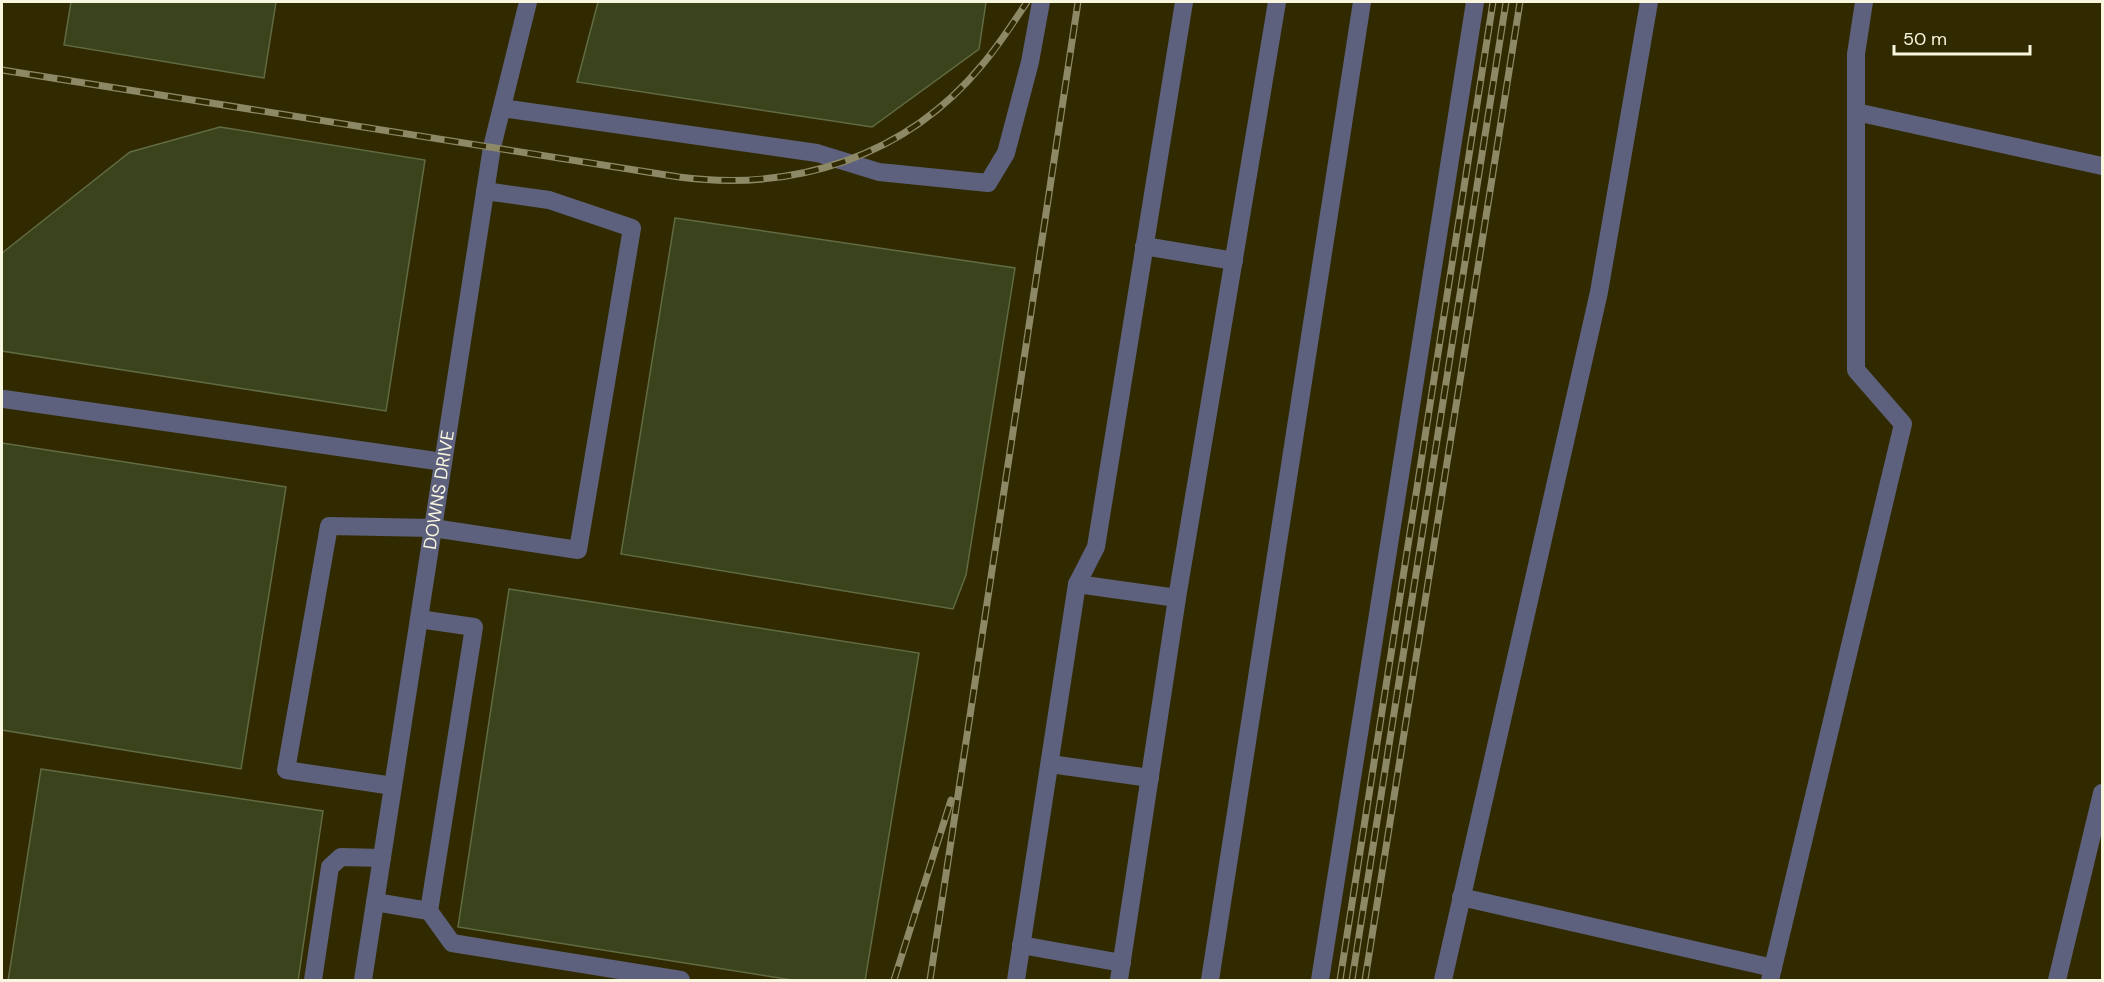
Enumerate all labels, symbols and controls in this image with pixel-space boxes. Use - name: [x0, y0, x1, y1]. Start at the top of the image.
- scale bar: [1894, 18, 2030, 56]
- text: 50 m: [1903, 27, 1947, 51]
- street label: DOWNS DRIVE: [418, 428, 460, 551]

